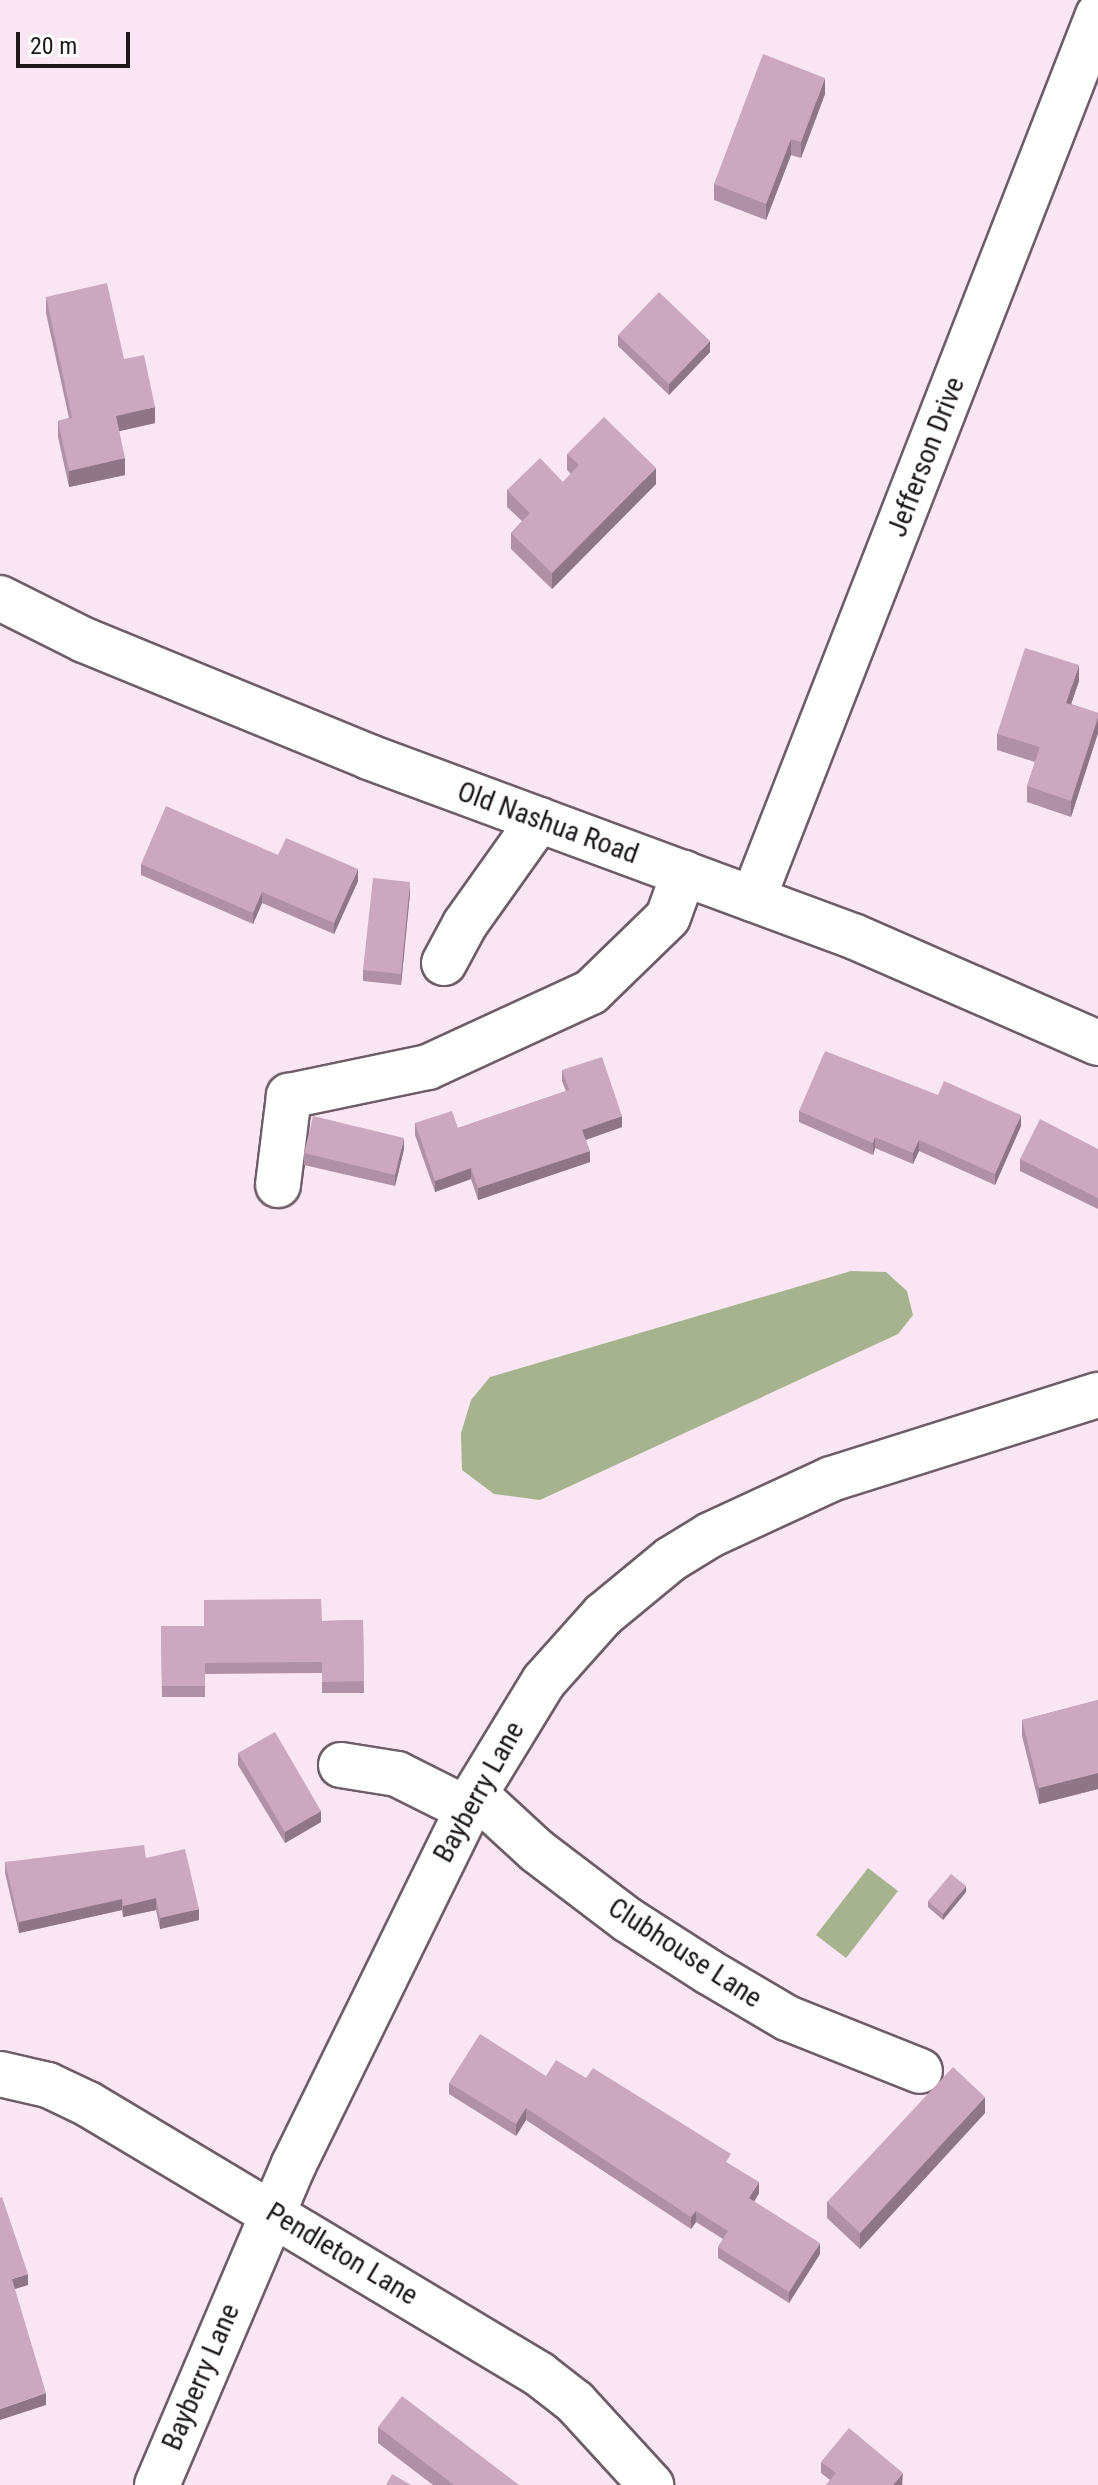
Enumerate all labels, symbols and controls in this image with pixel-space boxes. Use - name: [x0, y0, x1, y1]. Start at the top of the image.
- scale bar: [20, 16, 134, 66]
- text: 20 m: [30, 32, 77, 60]
- street label: Jefferson Drive: [880, 372, 972, 542]
- street label: Old Nashua Road: [453, 775, 643, 871]
- street label: Bayberry Lane: [427, 1716, 531, 1868]
- street label: Clubhouse Lane: [602, 1891, 768, 2015]
- street label: Pendleton Lane: [260, 2196, 424, 2312]
- street label: Bayberry Lane: [155, 2299, 247, 2455]

